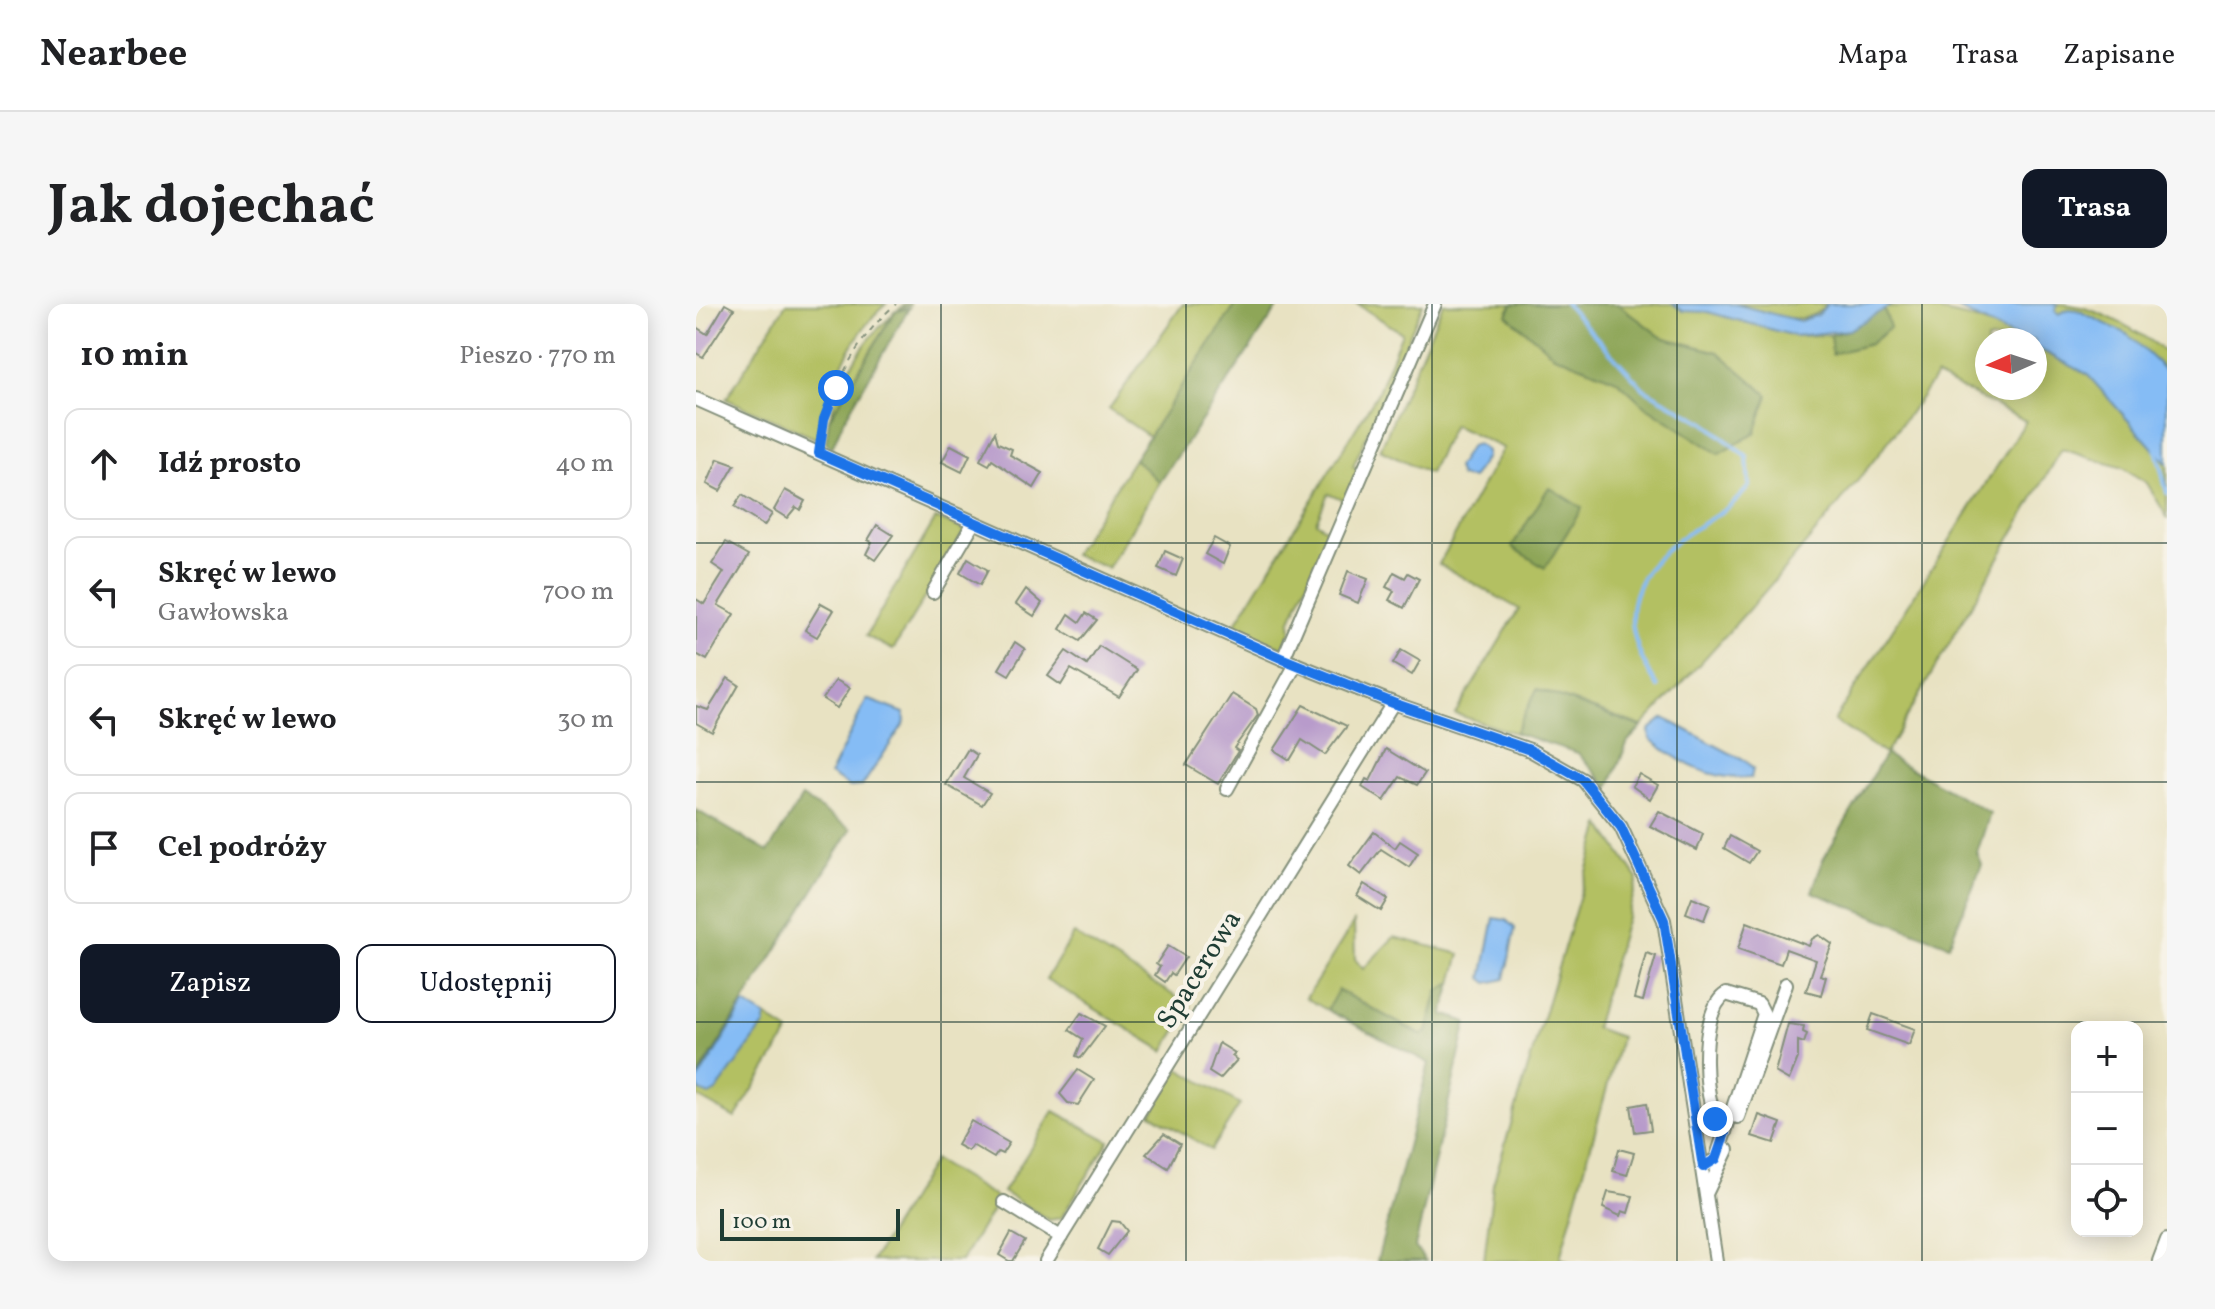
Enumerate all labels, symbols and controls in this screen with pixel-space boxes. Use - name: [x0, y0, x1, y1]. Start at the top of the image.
- text: Nearbee: [40, 29, 187, 82]
- text: Mapa: [1838, 36, 1908, 75]
- text: Trasa: [1952, 36, 2019, 75]
- text: Zapisane: [2063, 36, 2175, 75]
- text: Jak dojechać: [48, 169, 375, 247]
- button: Trasa: [2022, 169, 2167, 248]
- north arrow: [1975, 328, 2047, 400]
- text: 10 min: [80, 333, 189, 380]
- text: Pieszo · 770 m: [459, 338, 616, 374]
- route start: [818, 370, 854, 406]
- icon: ahead: [82, 442, 126, 486]
- text: Idź prosto: [158, 443, 301, 485]
- text: 40 m: [555, 446, 614, 482]
- text: Skręć w lewo: [158, 553, 337, 595]
- icon: left: [82, 570, 126, 614]
- text: 700 m: [542, 574, 614, 610]
- text: Gawłowska: [158, 595, 289, 631]
- icon: left: [82, 698, 126, 742]
- text: Skręć w lewo: [158, 699, 337, 741]
- text: 30 m: [557, 702, 614, 738]
- icon: arrive: [82, 826, 126, 870]
- text: Cel podróży: [158, 827, 327, 869]
- street label: Spacerowa: [1148, 903, 1252, 1037]
- button: Zapisz: [80, 944, 340, 1023]
- button: Udostępnij: [356, 944, 616, 1023]
- map controls: [2071, 1021, 2143, 1237]
- button: +: [2071, 1021, 2143, 1093]
- button: −: [2071, 1093, 2143, 1165]
- route end: [1697, 1101, 1733, 1137]
- button: locate: [2071, 1165, 2143, 1237]
- scale bar: [720, 1205, 900, 1241]
- text: 100 m: [732, 1207, 791, 1238]

